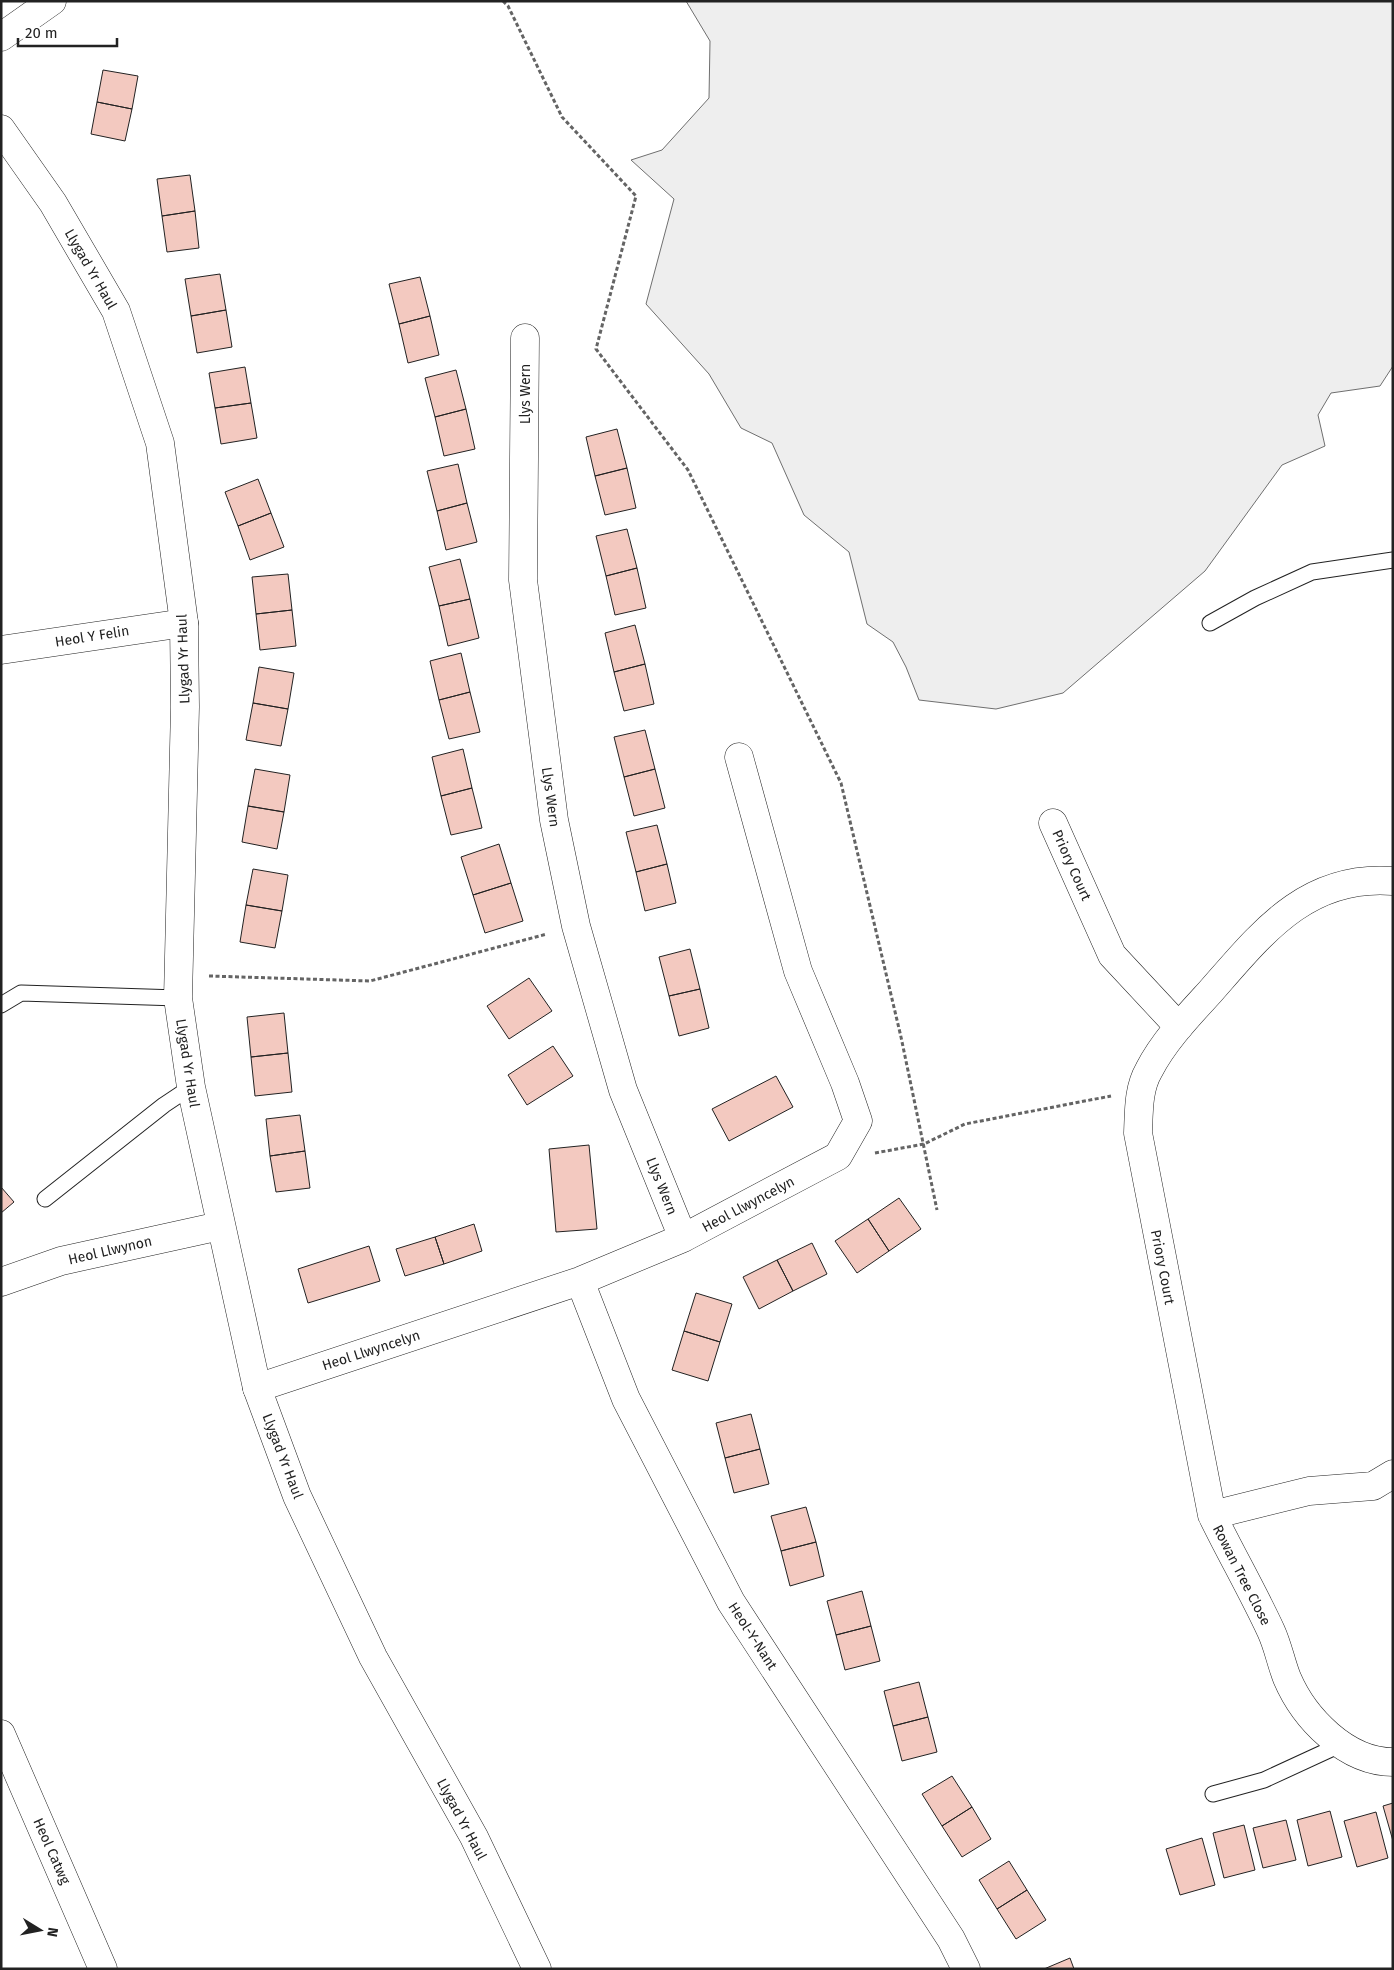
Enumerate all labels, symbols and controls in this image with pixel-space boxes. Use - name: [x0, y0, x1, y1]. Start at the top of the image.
- scale bar: [18, 15, 116, 47]
- text: 20 m: [25, 24, 58, 42]
- street label: Llygad Yr Haul: [61, 226, 120, 312]
- street label: Llys Wern: [517, 364, 534, 424]
- street label: Llygad Yr Haul: [173, 614, 194, 704]
- street label: Heol Y Felin: [54, 622, 130, 651]
- street label: Llys Wern: [538, 766, 563, 828]
- street label: Priory Court: [1048, 827, 1095, 904]
- street label: Llygad Yr Haul: [172, 1017, 203, 1109]
- street label: Llys Wern: [642, 1155, 681, 1217]
- street label: Heol Llwyncelyn: [699, 1173, 797, 1236]
- street label: Priory Court: [1147, 1228, 1178, 1307]
- street label: Heol Llwynon: [67, 1233, 154, 1268]
- street label: Heol Llwyncelyn: [320, 1327, 422, 1374]
- street label: Llygad Yr Haul: [258, 1411, 307, 1501]
- street label: Rowan Tree Close: [1209, 1522, 1274, 1628]
- street label: Heol-Y-Nant: [724, 1599, 781, 1674]
- street label: Llygad Yr Haul: [433, 1776, 490, 1863]
- street label: Heol Catwg: [29, 1815, 74, 1888]
- north arrow: [15, 1905, 65, 1955]
- text: N: [43, 1926, 61, 1938]

